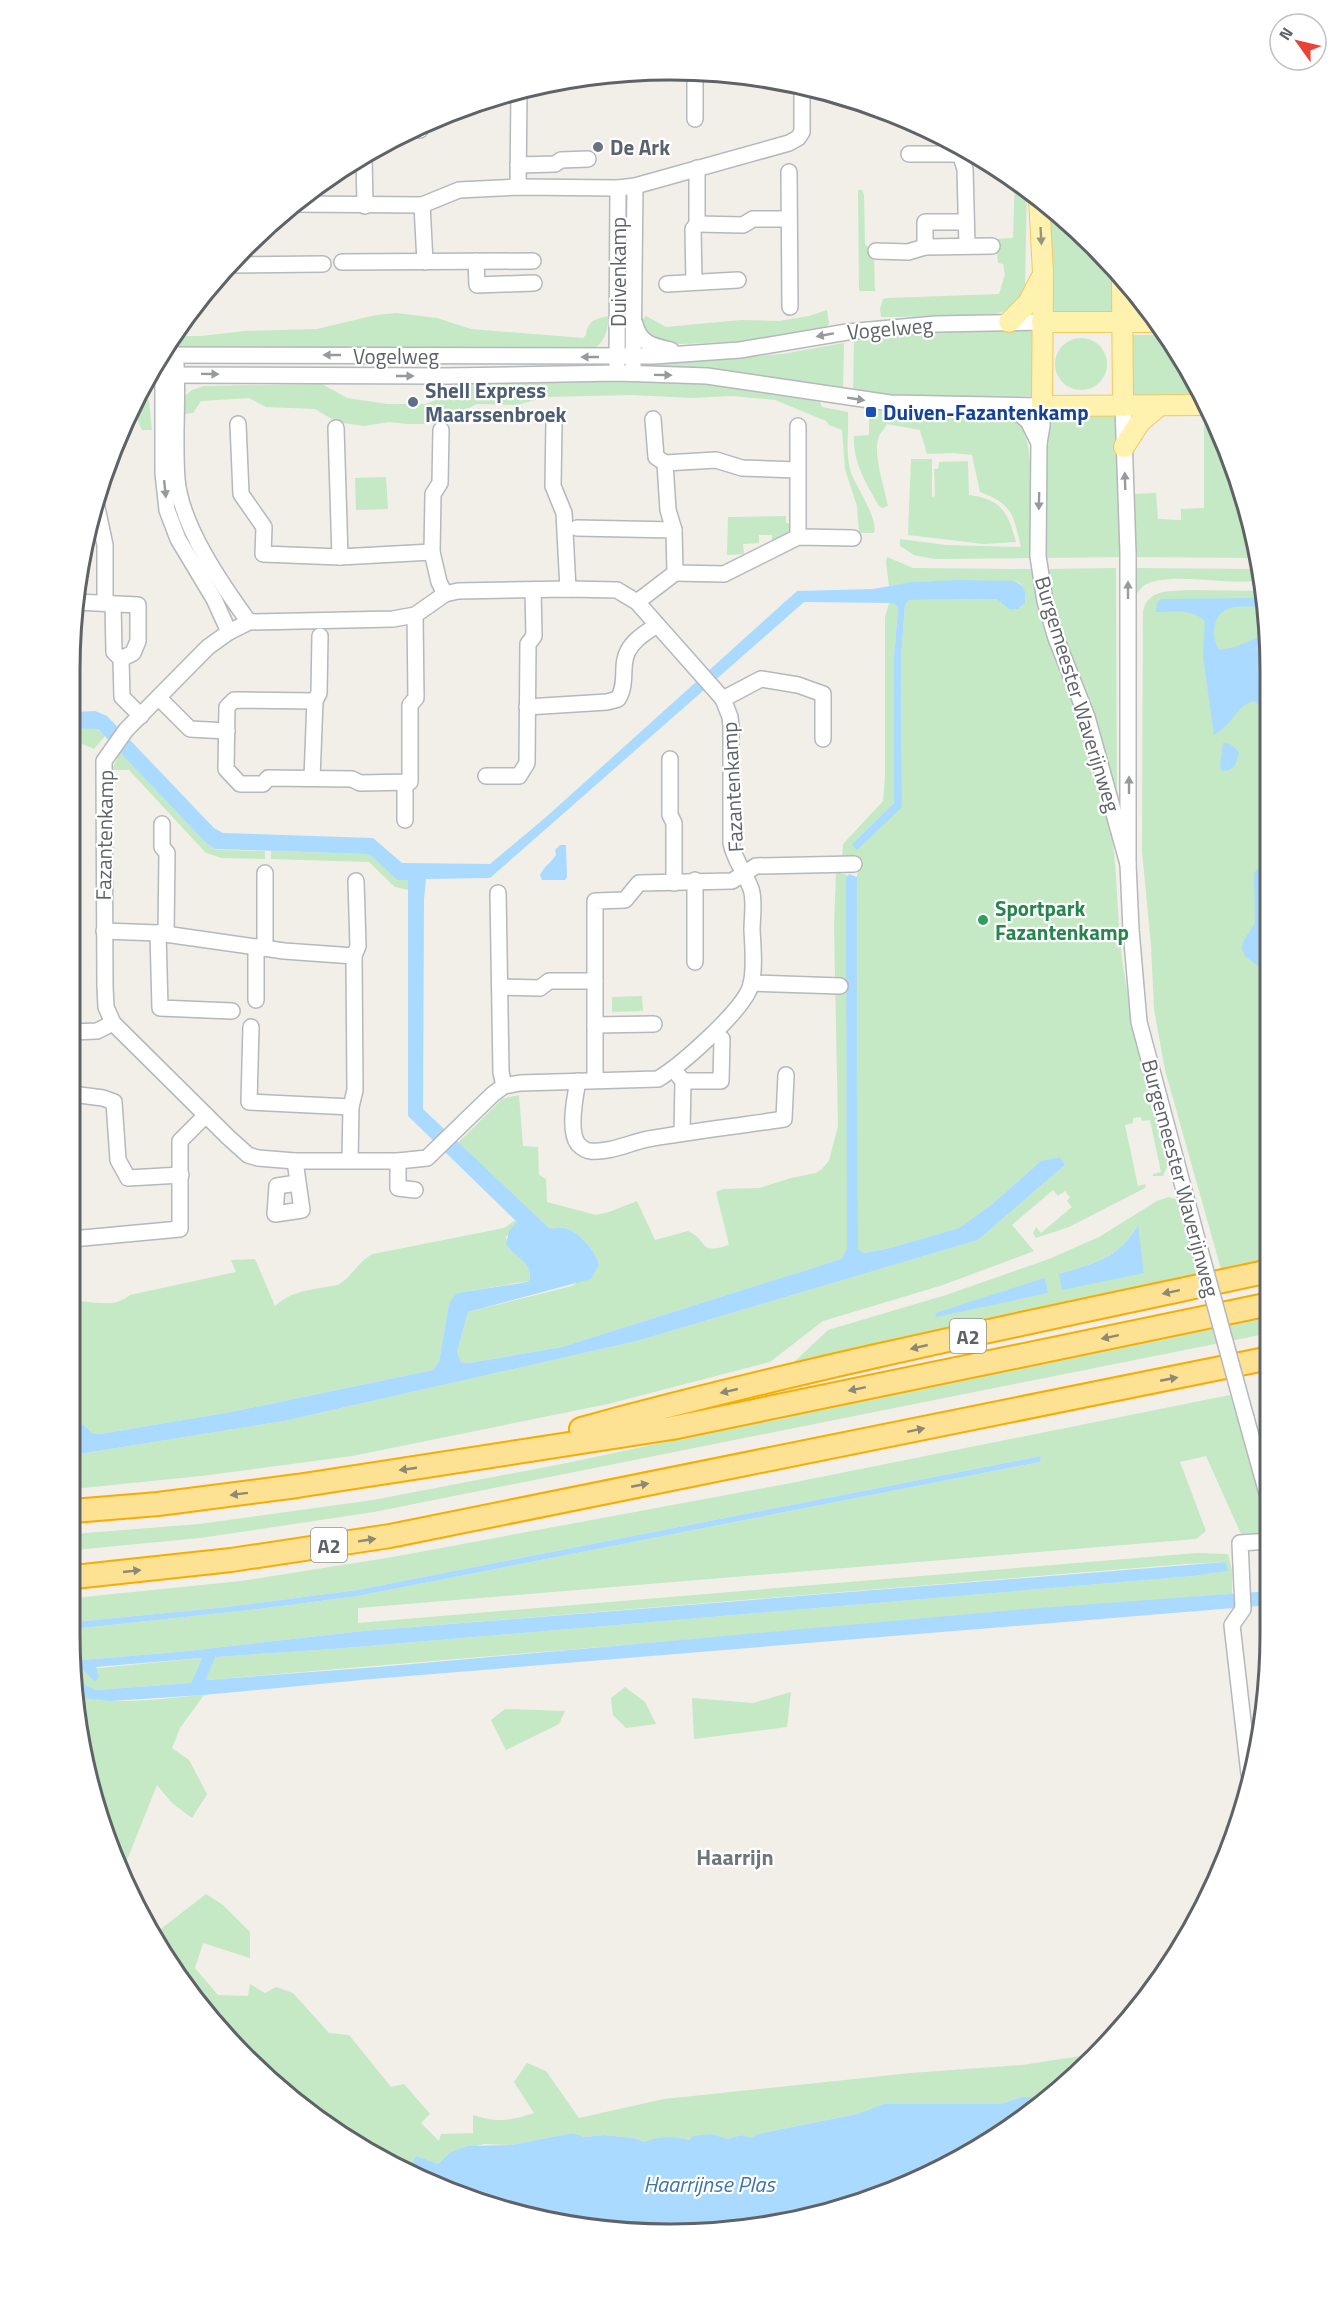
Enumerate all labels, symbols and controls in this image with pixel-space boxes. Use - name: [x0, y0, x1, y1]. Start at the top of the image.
- north arrow: [1268, 12, 1328, 72]
- text: N: [1273, 22, 1299, 45]
- place label: De Ark: [610, 131, 670, 163]
- marker: De Ark: [591, 140, 605, 154]
- street label: Duivenkamp: [602, 217, 634, 327]
- one-way arrow: [1036, 226, 1045, 245]
- street label: Vogelweg: [846, 308, 935, 348]
- one-way arrow: [816, 331, 835, 340]
- street label: Vogelweg: [353, 340, 439, 372]
- one-way arrow: [322, 350, 341, 360]
- one-way arrow: [580, 352, 599, 362]
- one-way arrow: [200, 369, 219, 379]
- one-way arrow: [653, 370, 672, 380]
- one-way arrow: [395, 371, 414, 381]
- place label: Shell Express Maarssenbroek: [425, 374, 567, 430]
- marker: Shell Express Maarssenbroek: [406, 395, 420, 409]
- one-way arrow: [846, 395, 865, 404]
- place label: Duiven-Fazantenkamp: [883, 396, 1089, 428]
- marker: Duiven-Fazantenkamp: [864, 405, 878, 419]
- one-way arrow: [1121, 471, 1130, 490]
- one-way arrow: [160, 480, 170, 499]
- one-way arrow: [1034, 492, 1044, 511]
- street label: Burgemeester Waverijnweg: [1027, 572, 1129, 816]
- one-way arrow: [1124, 580, 1133, 599]
- street label: Fazantenkamp: [713, 721, 751, 853]
- street label: Fazantenkamp: [87, 769, 121, 901]
- one-way arrow: [1124, 775, 1134, 794]
- place label: Sportpark Fazantenkamp: [995, 892, 1129, 948]
- marker: Sportpark Fazantenkamp: [976, 913, 990, 927]
- street label: Burgemeester Waverijnweg: [1134, 1055, 1228, 1301]
- one-way arrow: [1162, 1288, 1181, 1297]
- road number: A2: [950, 1319, 986, 1353]
- one-way arrow: [1100, 1333, 1119, 1342]
- one-way arrow: [910, 1343, 929, 1352]
- one-way arrow: [1160, 1374, 1179, 1383]
- one-way arrow: [847, 1385, 866, 1394]
- one-way arrow: [720, 1387, 739, 1397]
- one-way arrow: [907, 1424, 926, 1434]
- one-way arrow: [399, 1465, 418, 1474]
- one-way arrow: [630, 1480, 649, 1489]
- one-way arrow: [230, 1489, 249, 1499]
- road number: A2: [311, 1528, 347, 1562]
- one-way arrow: [357, 1535, 376, 1544]
- one-way arrow: [122, 1566, 141, 1576]
- district label: Haarrijn: [696, 1840, 774, 1874]
- water label: Haarrijnse Plas: [643, 2167, 776, 2201]

